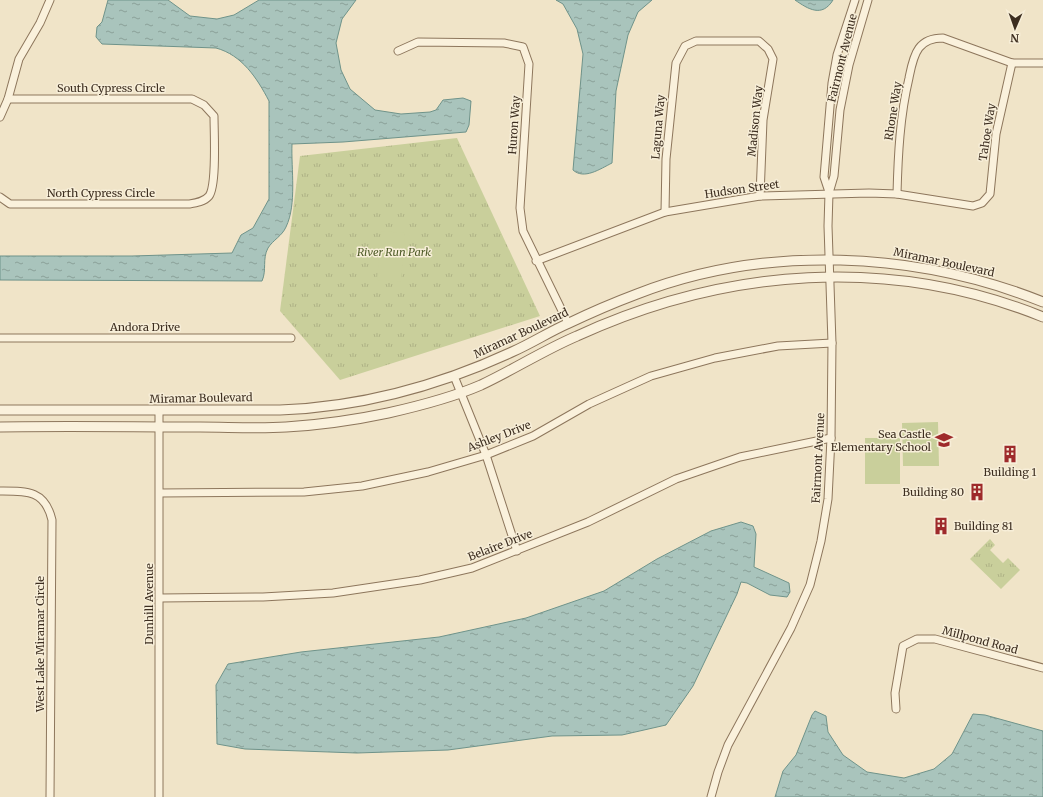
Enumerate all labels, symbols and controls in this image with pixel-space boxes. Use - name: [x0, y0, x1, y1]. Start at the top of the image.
- north arrow: [995, 8, 1035, 48]
- street label: Fairmont Avenue: [824, 12, 860, 104]
- text: N: [1010, 31, 1019, 45]
- street label: Rhone Way: [881, 80, 905, 142]
- street label: South Cypress Circle: [57, 81, 165, 95]
- street label: Madison Way: [744, 84, 766, 157]
- street label: Laguna Way: [648, 93, 668, 160]
- street label: Huron Way: [505, 94, 523, 155]
- street label: Tahoe Way: [976, 102, 999, 162]
- street label: Hudson Street: [704, 177, 781, 201]
- street label: North Cypress Circle: [47, 186, 155, 200]
- street label: Miramar Boulevard: [892, 244, 996, 280]
- park label: River Run Park: [357, 245, 431, 259]
- street label: Miramar Boulevard: [471, 305, 571, 361]
- street label: Andora Drive: [109, 320, 180, 334]
- street label: Miramar Boulevard: [149, 390, 253, 406]
- street label: Fairmont Avenue: [809, 412, 827, 504]
- street label: Ashley Drive: [464, 417, 533, 455]
- place label: Sea Castle Elementary School: [831, 427, 932, 454]
- school or university icon: Sea Castle Elementary School: [934, 430, 954, 450]
- building icon: Building 1: [1000, 444, 1020, 464]
- place label: Building 1: [984, 465, 1036, 479]
- building icon: Building 80: [967, 482, 987, 502]
- place label: Building 80: [903, 485, 964, 499]
- building icon: Building 81: [931, 516, 951, 536]
- place label: Building 81: [954, 519, 1013, 533]
- street label: Belaire Drive: [466, 526, 534, 564]
- street label: Dunhill Avenue: [142, 563, 156, 645]
- street label: West Lake Miramar Circle: [33, 576, 47, 713]
- street label: Millpond Road: [941, 623, 1020, 657]

